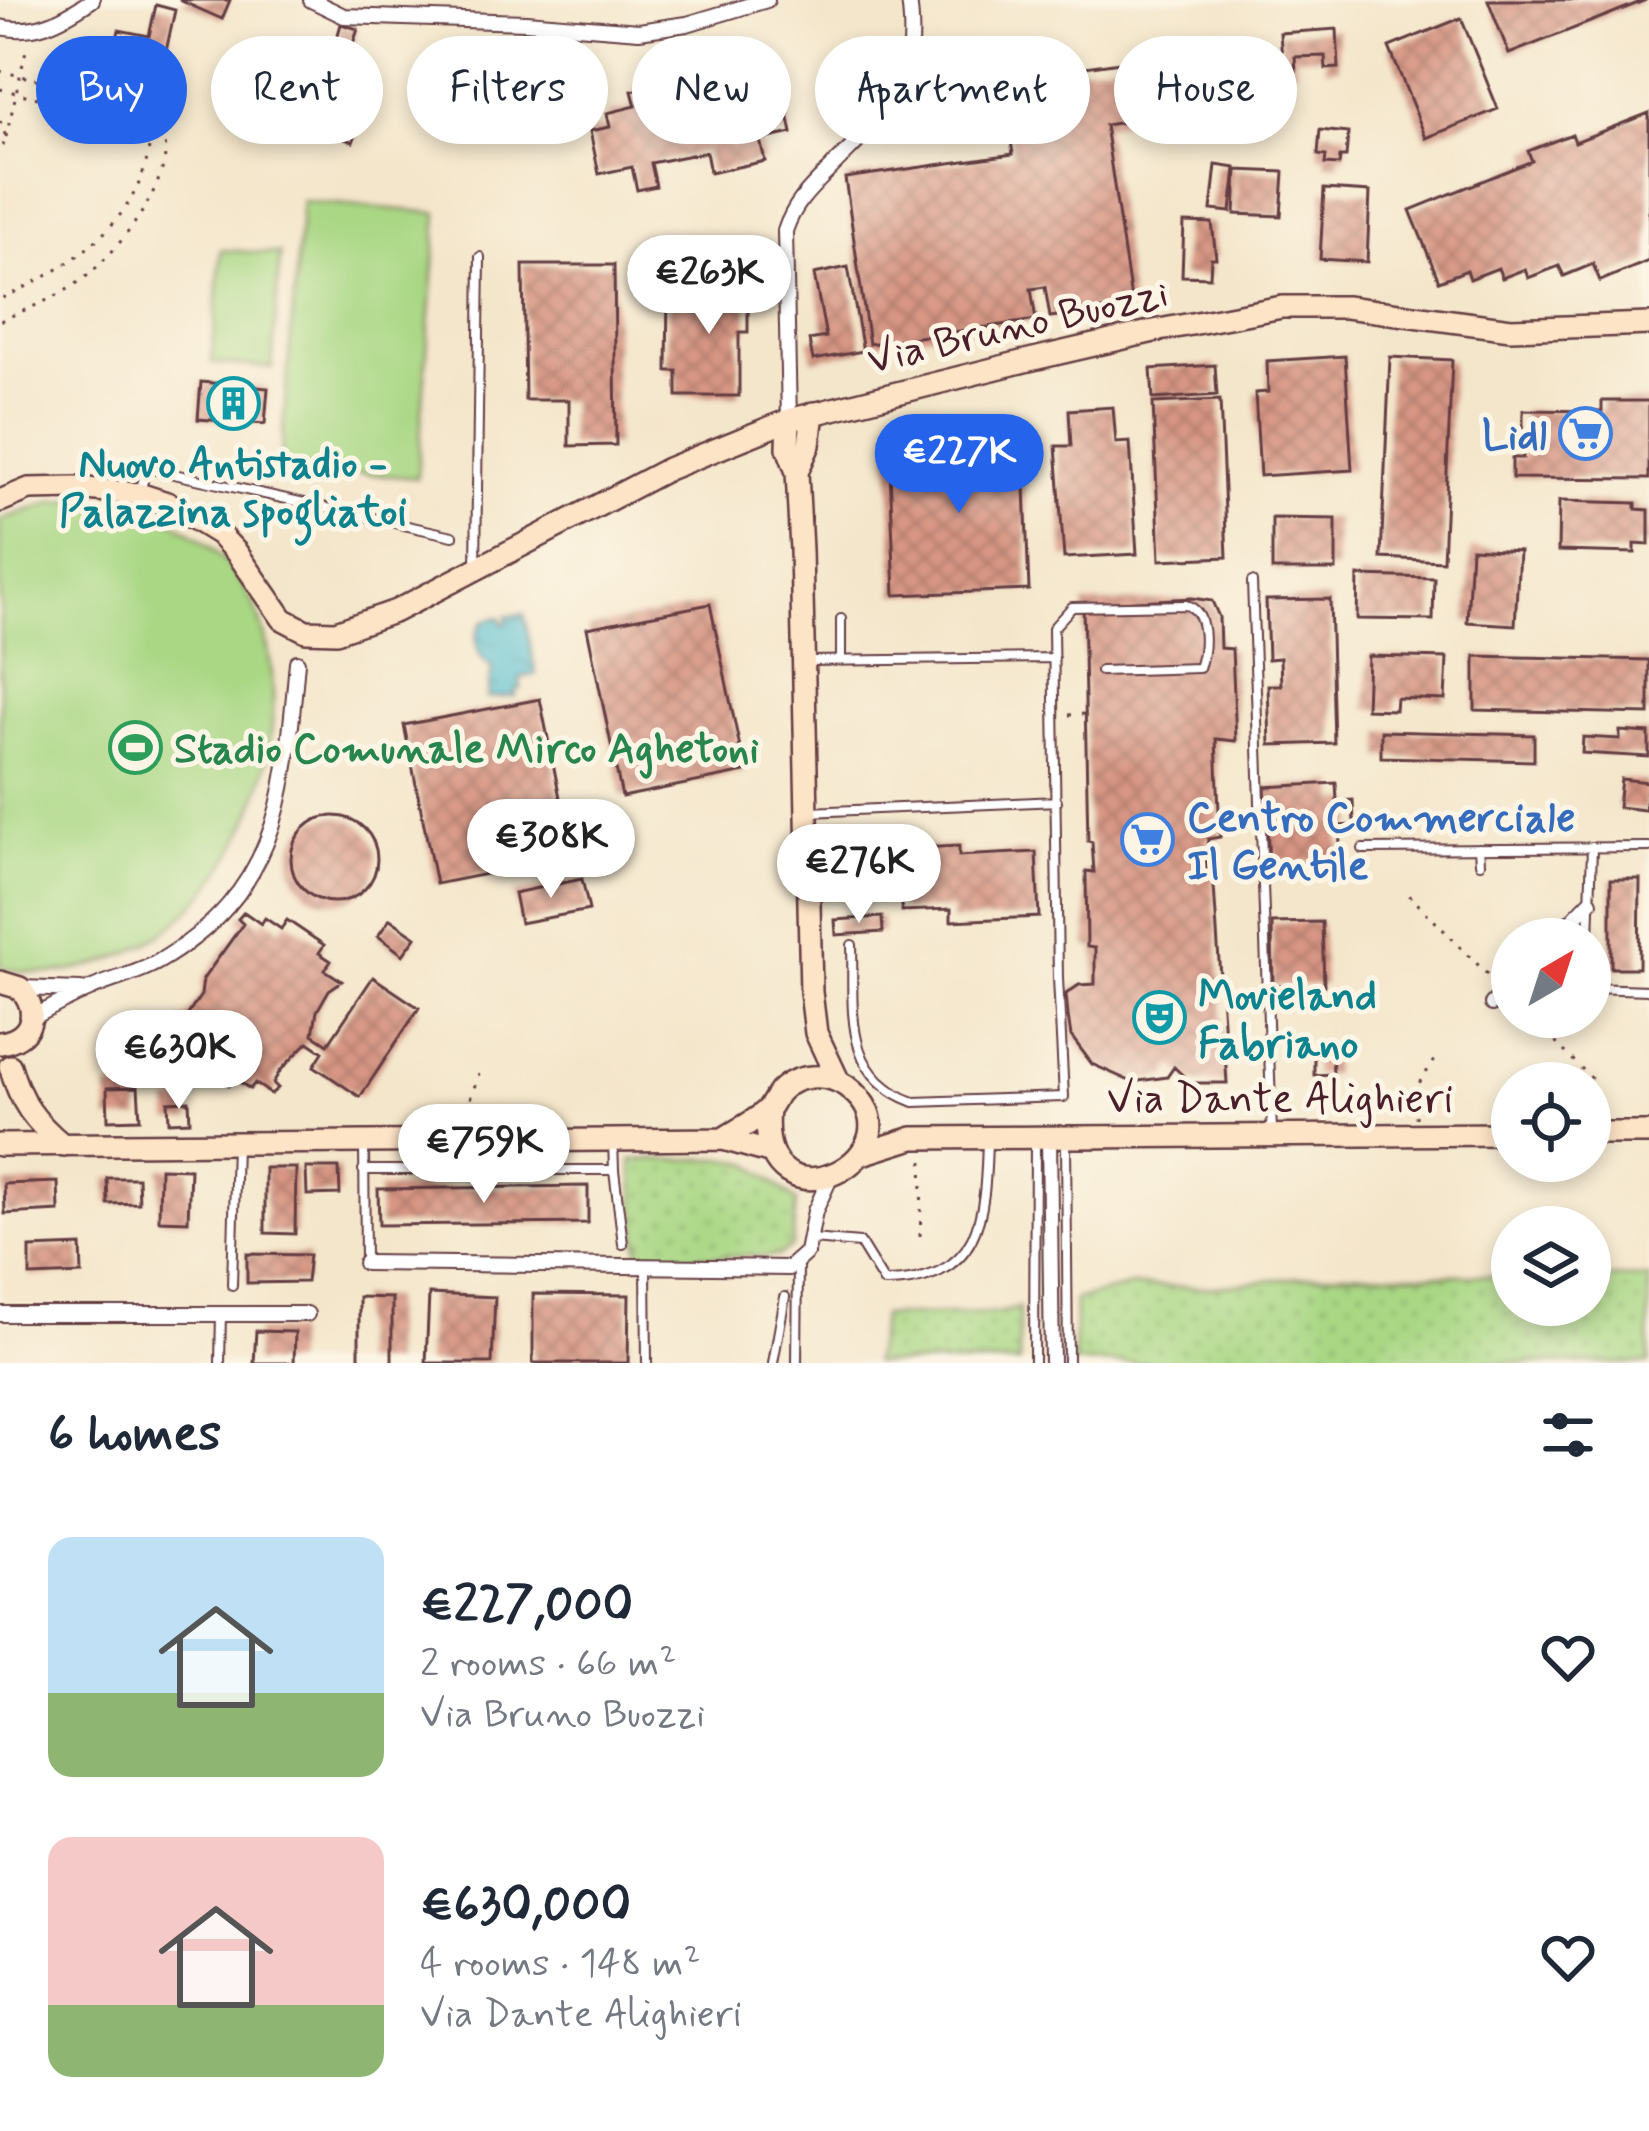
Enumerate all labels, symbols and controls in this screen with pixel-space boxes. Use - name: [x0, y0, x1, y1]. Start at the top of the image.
- chip: Buy: [36, 36, 187, 144]
- chip: Rent: [211, 36, 383, 144]
- chip: Filters: [407, 36, 608, 144]
- chip: New: [632, 36, 791, 144]
- chip: Apartment: [815, 36, 1090, 144]
- chip: House: [1114, 36, 1297, 144]
- pin: €263K: [625, 235, 793, 337]
- text: €263K: [654, 248, 764, 299]
- street label: Via Bruno Buozzi: [862, 266, 1174, 389]
- building icon: Nuovo Antistadio - Palazzina spogliatoi: [205, 375, 261, 431]
- supermarket icon: Lidl: [1558, 406, 1614, 462]
- place label: Lidl: [1482, 410, 1547, 465]
- pin: €227K: [875, 414, 1043, 516]
- text: €227K: [902, 427, 1016, 478]
- place label: Nuovo Antistadio - Palazzina spogliatoi: [59, 438, 407, 546]
- sports icon: Stadio Comunale Mirco Aghetoni: [107, 719, 163, 775]
- place label: Stadio Comunale Mirco Aghetoni: [174, 723, 759, 779]
- place label: Centro Commerciale Il Gentile: [1187, 792, 1576, 895]
- pin: €308K: [467, 799, 635, 901]
- text: €308K: [494, 812, 608, 863]
- supermarket icon: Centro Commerciale Il Gentile: [1120, 812, 1176, 868]
- pin: €276K: [775, 824, 943, 926]
- text: €276K: [804, 837, 914, 888]
- north arrow: [1491, 918, 1611, 1038]
- map controls: [1491, 918, 1611, 1326]
- place label: Movieland Fabriano: [1198, 970, 1377, 1073]
- theatre icon: Movieland Fabriano: [1131, 990, 1187, 1046]
- pin: €630K: [95, 1010, 263, 1112]
- text: €630K: [122, 1023, 236, 1074]
- button: locate: [1491, 1062, 1611, 1182]
- street label: Via Dante Alighieri: [1107, 1073, 1453, 1128]
- pin: €759K: [400, 1104, 568, 1206]
- text: €759K: [425, 1117, 543, 1168]
- button: layers: [1491, 1206, 1611, 1326]
- text: 6 homes: [48, 1402, 221, 1468]
- icon: filters: [1535, 1402, 1601, 1468]
- text: €227,000: [420, 1573, 633, 1639]
- icon: home: [144, 1585, 288, 1729]
- icon: heart: [1535, 1624, 1601, 1690]
- text: 2 rooms · 66 m²: [420, 1639, 676, 1690]
- text: Via Bruno Buozzi: [420, 1690, 705, 1741]
- text: €630,000: [420, 1873, 631, 1939]
- icon: home: [144, 1885, 288, 2029]
- icon: heart: [1535, 1924, 1601, 1990]
- text: 4 rooms · 148 m²: [420, 1939, 701, 1990]
- text: Via Dante Alighieri: [420, 1990, 742, 2041]

